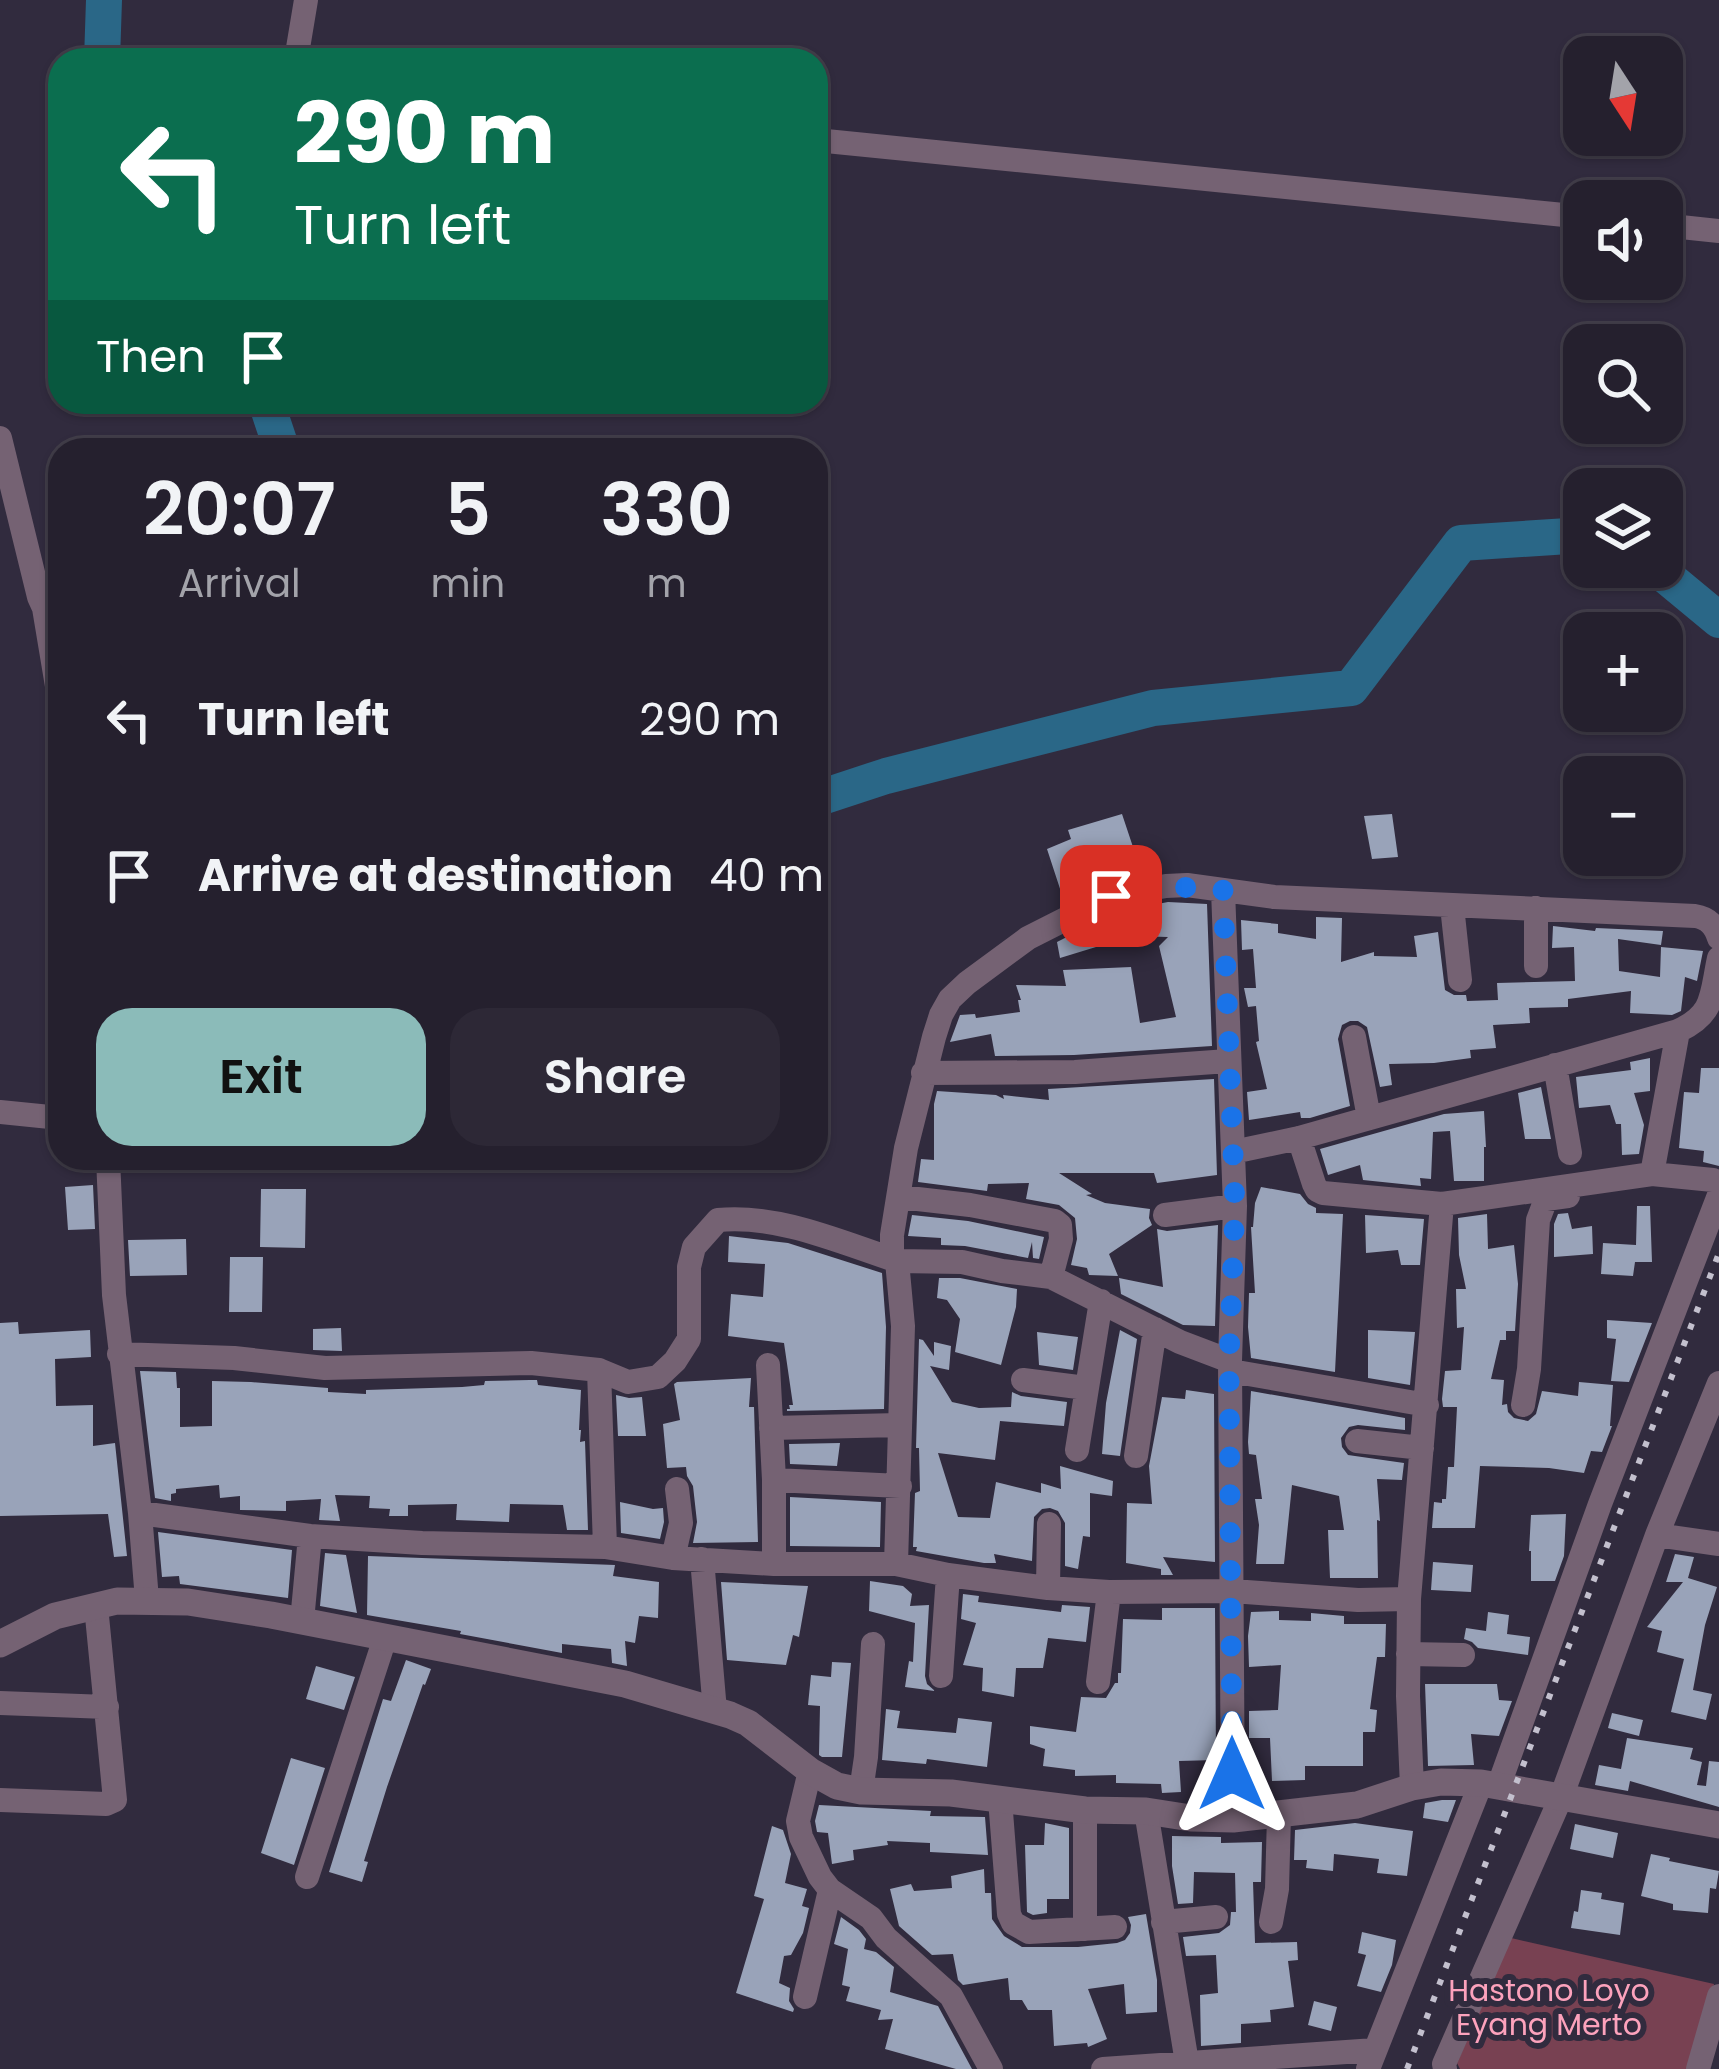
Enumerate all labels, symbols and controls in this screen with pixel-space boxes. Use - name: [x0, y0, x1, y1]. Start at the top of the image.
- north arrow: [1563, 36, 1683, 156]
- map controls: [1563, 36, 1683, 876]
- text: 290 m: [294, 75, 555, 192]
- icon: left: [96, 96, 252, 252]
- button: sound: [1563, 180, 1683, 300]
- text: Turn left: [294, 187, 511, 263]
- icon: arrive: [230, 324, 296, 390]
- button: search: [1563, 324, 1683, 444]
- text: Then: [96, 325, 206, 388]
- text: 20:07: [143, 459, 336, 560]
- text: 5: [445, 459, 491, 560]
- text: 330: [600, 459, 733, 560]
- button: layers: [1563, 468, 1683, 588]
- text: Arrival: [178, 556, 301, 611]
- text: min: [431, 556, 505, 611]
- text: m: [647, 556, 687, 611]
- button: +: [1563, 612, 1683, 732]
- icon: left: [96, 687, 162, 753]
- text: Turn left: [198, 688, 390, 751]
- text: 290 m: [639, 688, 780, 751]
- button: −: [1563, 756, 1683, 876]
- icon: arrive: [96, 843, 162, 909]
- text: Arrive at destination: [198, 844, 673, 907]
- text: 40 m: [709, 844, 824, 907]
- pin: [1060, 845, 1162, 947]
- icon: arrive: [1078, 863, 1144, 929]
- button: Exit: [96, 1008, 426, 1146]
- button: Share: [450, 1008, 780, 1146]
- position arrow: [1169, 1711, 1295, 1837]
- park label: Hastono Loyo Eyang Merto: [1448, 1969, 1650, 2046]

